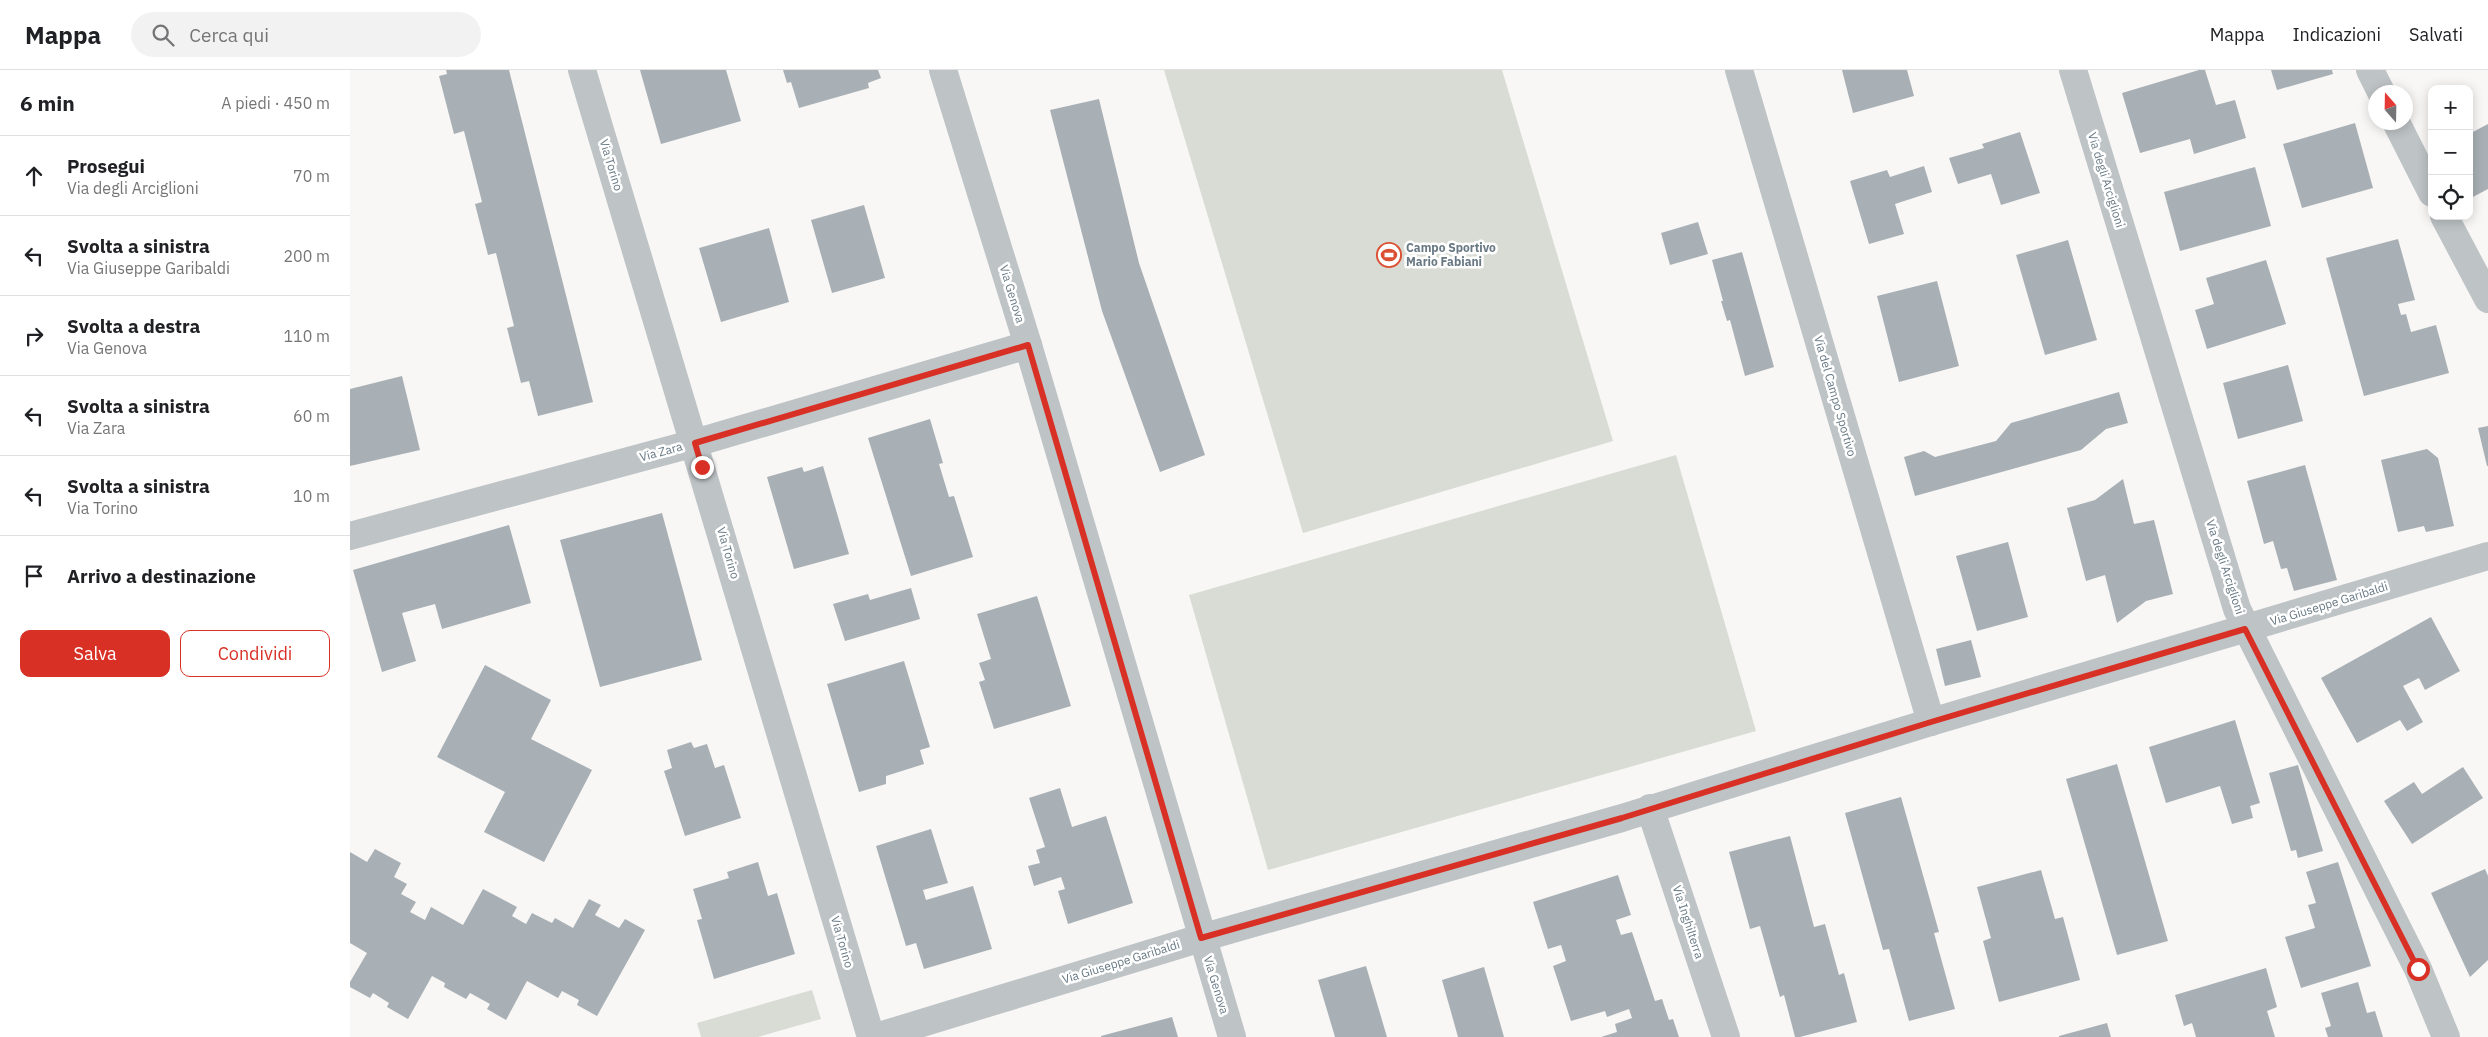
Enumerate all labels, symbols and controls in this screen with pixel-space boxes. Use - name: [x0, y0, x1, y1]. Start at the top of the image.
- search box: [131, 12, 481, 57]
- text: Mappa: [25, 19, 101, 51]
- icon: search: [149, 21, 177, 49]
- text: Cerca qui: [189, 23, 269, 47]
- text: Mappa: [2210, 23, 2264, 46]
- text: Indicazioni: [2292, 23, 2381, 46]
- text: Salvati: [2409, 23, 2463, 46]
- north arrow: [2368, 85, 2413, 130]
- map controls: [2428, 85, 2473, 220]
- button: +: [2428, 85, 2473, 130]
- text: 6 min: [20, 89, 75, 117]
- text: A piedi · 450 m: [221, 93, 330, 113]
- street label: Via degli Arciglioni: [2085, 130, 2128, 229]
- button: −: [2428, 130, 2473, 175]
- street label: Via Torino: [597, 137, 627, 193]
- text: Prosegui: [67, 154, 145, 178]
- icon: ahead: [20, 162, 48, 190]
- text: 70 m: [293, 166, 330, 186]
- button: locate: [2428, 175, 2473, 220]
- text: Via degli Arciglioni: [67, 178, 199, 198]
- text: Svolta a sinistra: [67, 234, 210, 258]
- place label: Campo Sportivo Mario Fabiani: [1406, 240, 1496, 269]
- icon: left: [20, 242, 48, 270]
- sports icon: Campo Sportivo Mario Fabiani: [1376, 242, 1402, 268]
- text: 200 m: [283, 246, 330, 266]
- text: Via Giuseppe Garibaldi: [67, 258, 230, 278]
- street label: Via Genova: [997, 263, 1029, 325]
- text: Svolta a destra: [67, 314, 200, 338]
- icon: right: [20, 322, 48, 350]
- text: 110 m: [283, 326, 330, 346]
- street label: Via del Campo Sportivo: [1811, 334, 1860, 458]
- text: Via Genova: [67, 338, 147, 358]
- text: Svolta a sinistra: [67, 394, 210, 418]
- icon: left: [20, 402, 48, 430]
- text: 60 m: [293, 406, 330, 426]
- text: Via Zara: [67, 418, 125, 438]
- street label: Via Zara: [638, 438, 684, 464]
- route end: [691, 456, 714, 479]
- text: Svolta a sinistra: [67, 474, 210, 498]
- icon: left: [20, 482, 48, 510]
- text: 10 m: [293, 486, 330, 506]
- text: Via Torino: [67, 498, 138, 518]
- street label: Via degli Arciglioni: [2203, 518, 2248, 616]
- street label: Via Torino: [714, 525, 743, 581]
- icon: arrive: [20, 562, 48, 590]
- text: Arrivo a destinazione: [67, 564, 256, 588]
- street label: Via Giuseppe Garibaldi: [2268, 578, 2389, 629]
- button: Salva: [20, 630, 170, 677]
- button: Condividi: [180, 630, 330, 677]
- street label: Via Inghilterra: [1670, 883, 1708, 961]
- street label: Via Torino: [828, 914, 857, 970]
- street label: Via Giuseppe Garibaldi: [1060, 936, 1181, 987]
- street label: Via Genova: [1201, 954, 1233, 1016]
- route start: [2407, 958, 2430, 981]

